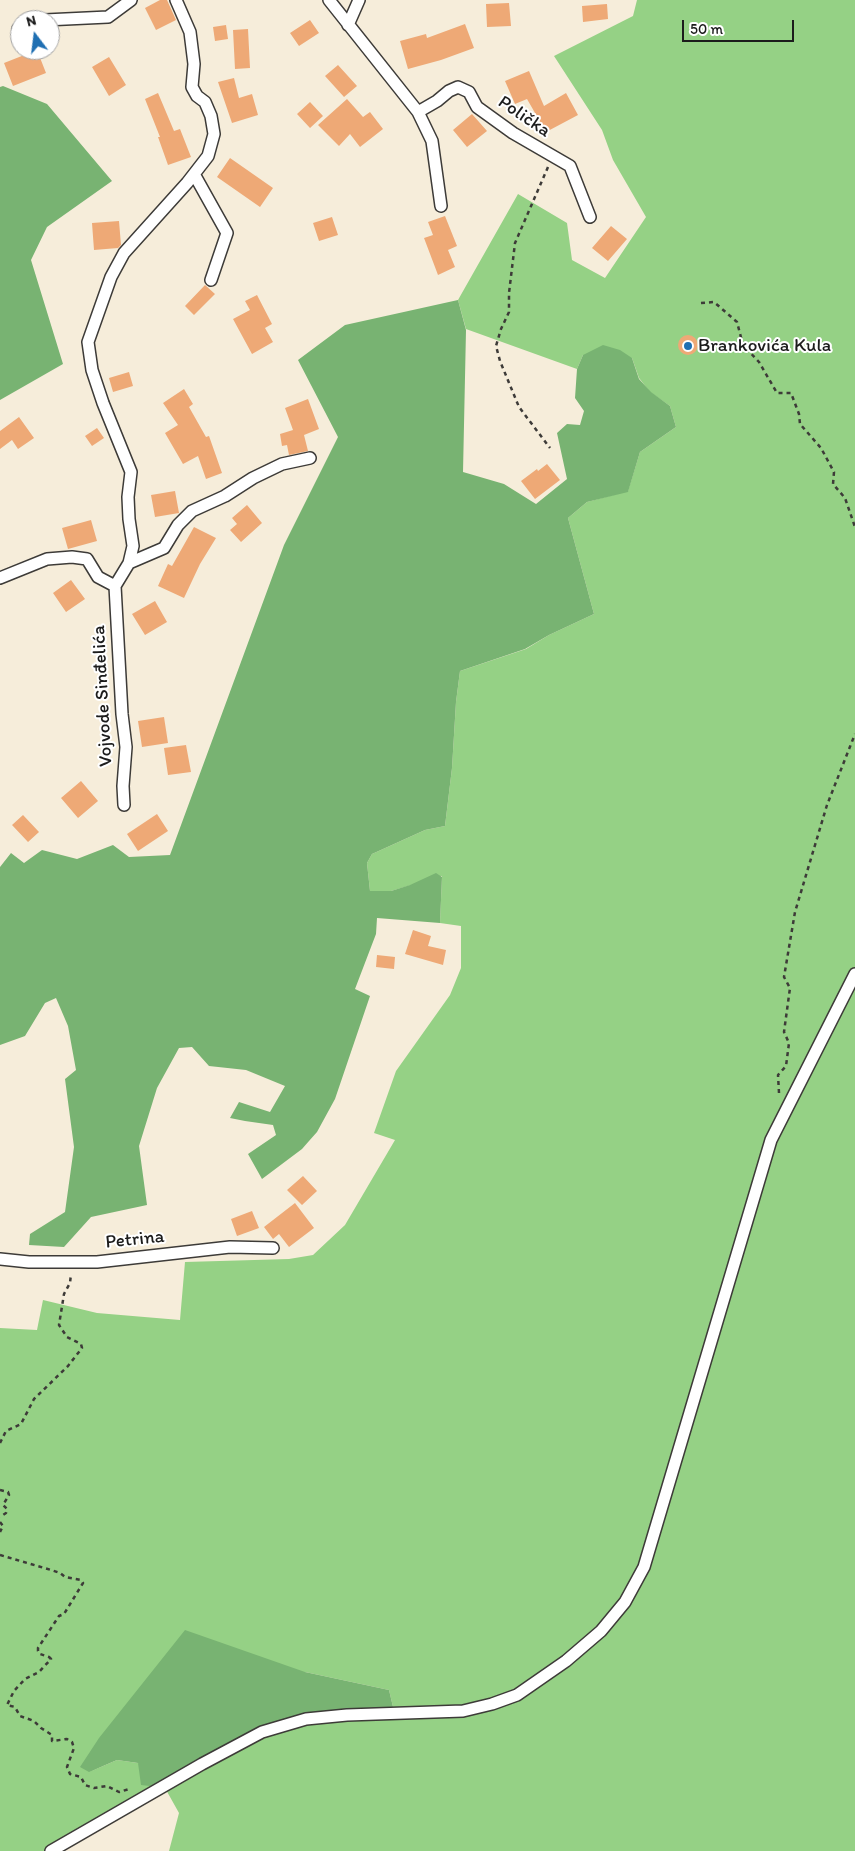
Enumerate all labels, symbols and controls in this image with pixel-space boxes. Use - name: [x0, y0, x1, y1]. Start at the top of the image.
- north arrow: [10, 10, 60, 60]
- scale bar: [685, 10, 798, 42]
- text: N: [24, 12, 38, 30]
- text: 50 m: [690, 20, 723, 38]
- street label: Polička: [493, 91, 555, 143]
- place label: Brankovića Kula: [698, 335, 831, 357]
- marker: Brankovića Kula: [682, 340, 694, 352]
- street label: Vojvode Sinđelića: [88, 625, 118, 767]
- street label: Petrina: [104, 1226, 166, 1254]

